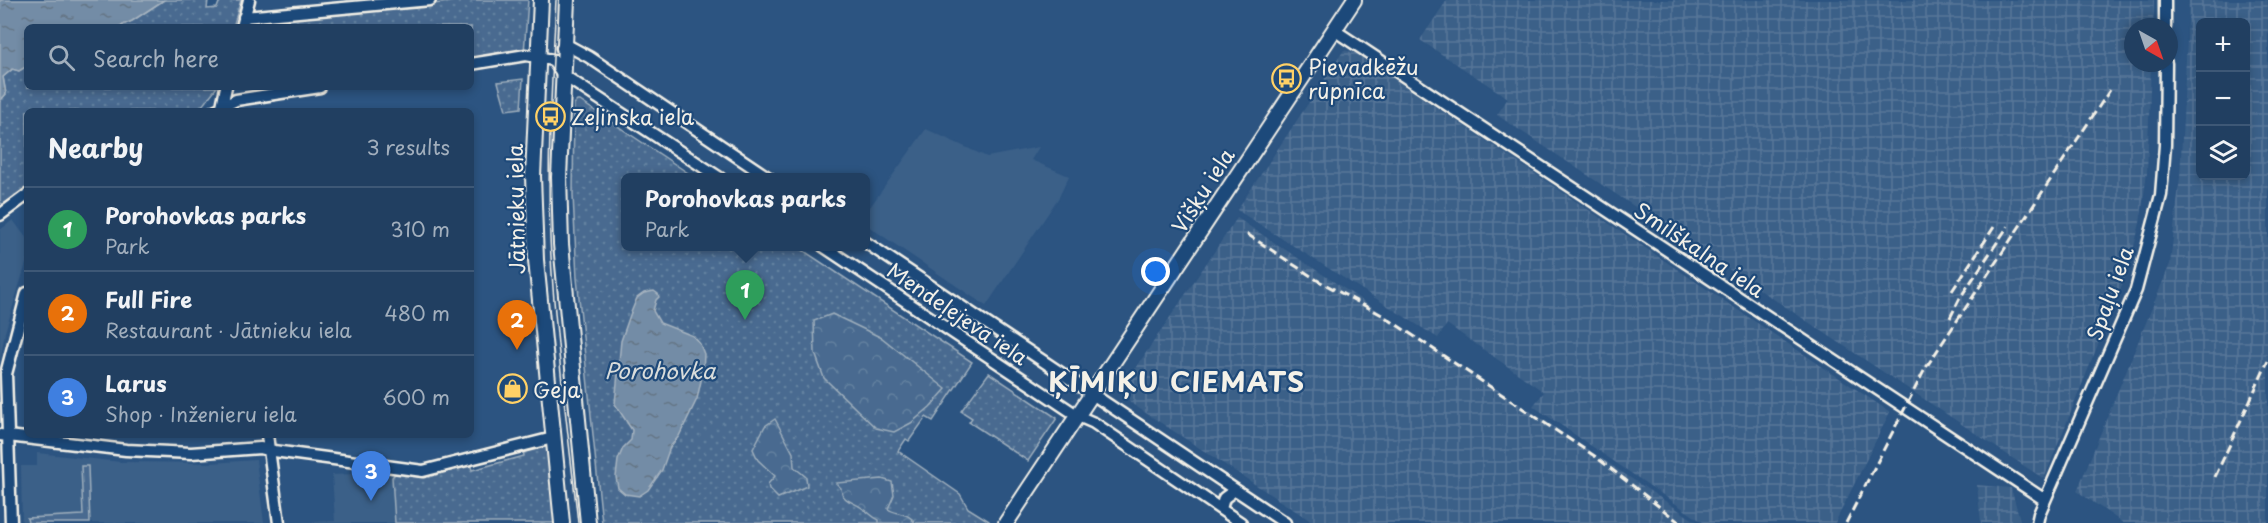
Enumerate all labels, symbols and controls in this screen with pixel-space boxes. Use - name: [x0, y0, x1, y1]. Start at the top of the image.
- north arrow: [2124, 18, 2178, 72]
- map controls: [2196, 18, 2250, 180]
- button: +: [2196, 18, 2250, 72]
- search box: [24, 24, 474, 90]
- icon: search: [45, 41, 78, 74]
- text: Search here: [93, 41, 219, 74]
- place label: Pievadkēžu rūpnīca: [1308, 50, 1419, 106]
- bus stop icon: Pievadkēžu rūpnīca: [1271, 62, 1303, 94]
- button: −: [2196, 72, 2250, 126]
- bus stop icon: Zeļinska iela: [534, 100, 566, 132]
- place label: Zeļinska iela: [571, 100, 694, 132]
- button: layers: [2196, 126, 2250, 180]
- text: Nearby: [48, 128, 143, 167]
- text: 3 results: [367, 132, 450, 162]
- street label: Višķu iela: [1162, 141, 1242, 239]
- street label: Jātnieku iela: [498, 144, 532, 274]
- popup: [621, 173, 870, 251]
- text: Porohovkas parks: [645, 181, 846, 214]
- street label: Smilškalna iela: [1628, 193, 1772, 305]
- text: Porohovkas parks: [105, 198, 306, 231]
- text: 1: [63, 214, 72, 244]
- text: 310 m: [390, 214, 450, 244]
- text: Park: [645, 214, 689, 244]
- text: Park: [105, 231, 150, 261]
- street label: Spaļu iela: [2077, 242, 2141, 344]
- street label: Mendeļejeva iela: [881, 254, 1035, 372]
- your location: [1141, 257, 1170, 286]
- pin: 1: [726, 270, 764, 320]
- text: Full Fire: [105, 282, 192, 315]
- text: 2: [60, 298, 75, 328]
- text: 480 m: [385, 298, 450, 328]
- pin: 2: [498, 300, 536, 350]
- text: Restaurant · Jātnieku iela: [105, 315, 352, 345]
- water label: Porohovka: [604, 353, 717, 386]
- district label: ĶĪMIĶU CIEMATS: [1048, 360, 1306, 401]
- text: Larus: [105, 366, 167, 399]
- shop icon: Geja: [496, 373, 528, 405]
- place label: Geja: [533, 373, 580, 405]
- text: 3: [61, 382, 74, 412]
- text: 600 m: [382, 382, 450, 412]
- text: Shop · Inženieru iela: [105, 399, 297, 429]
- pin: 3: [352, 452, 391, 501]

